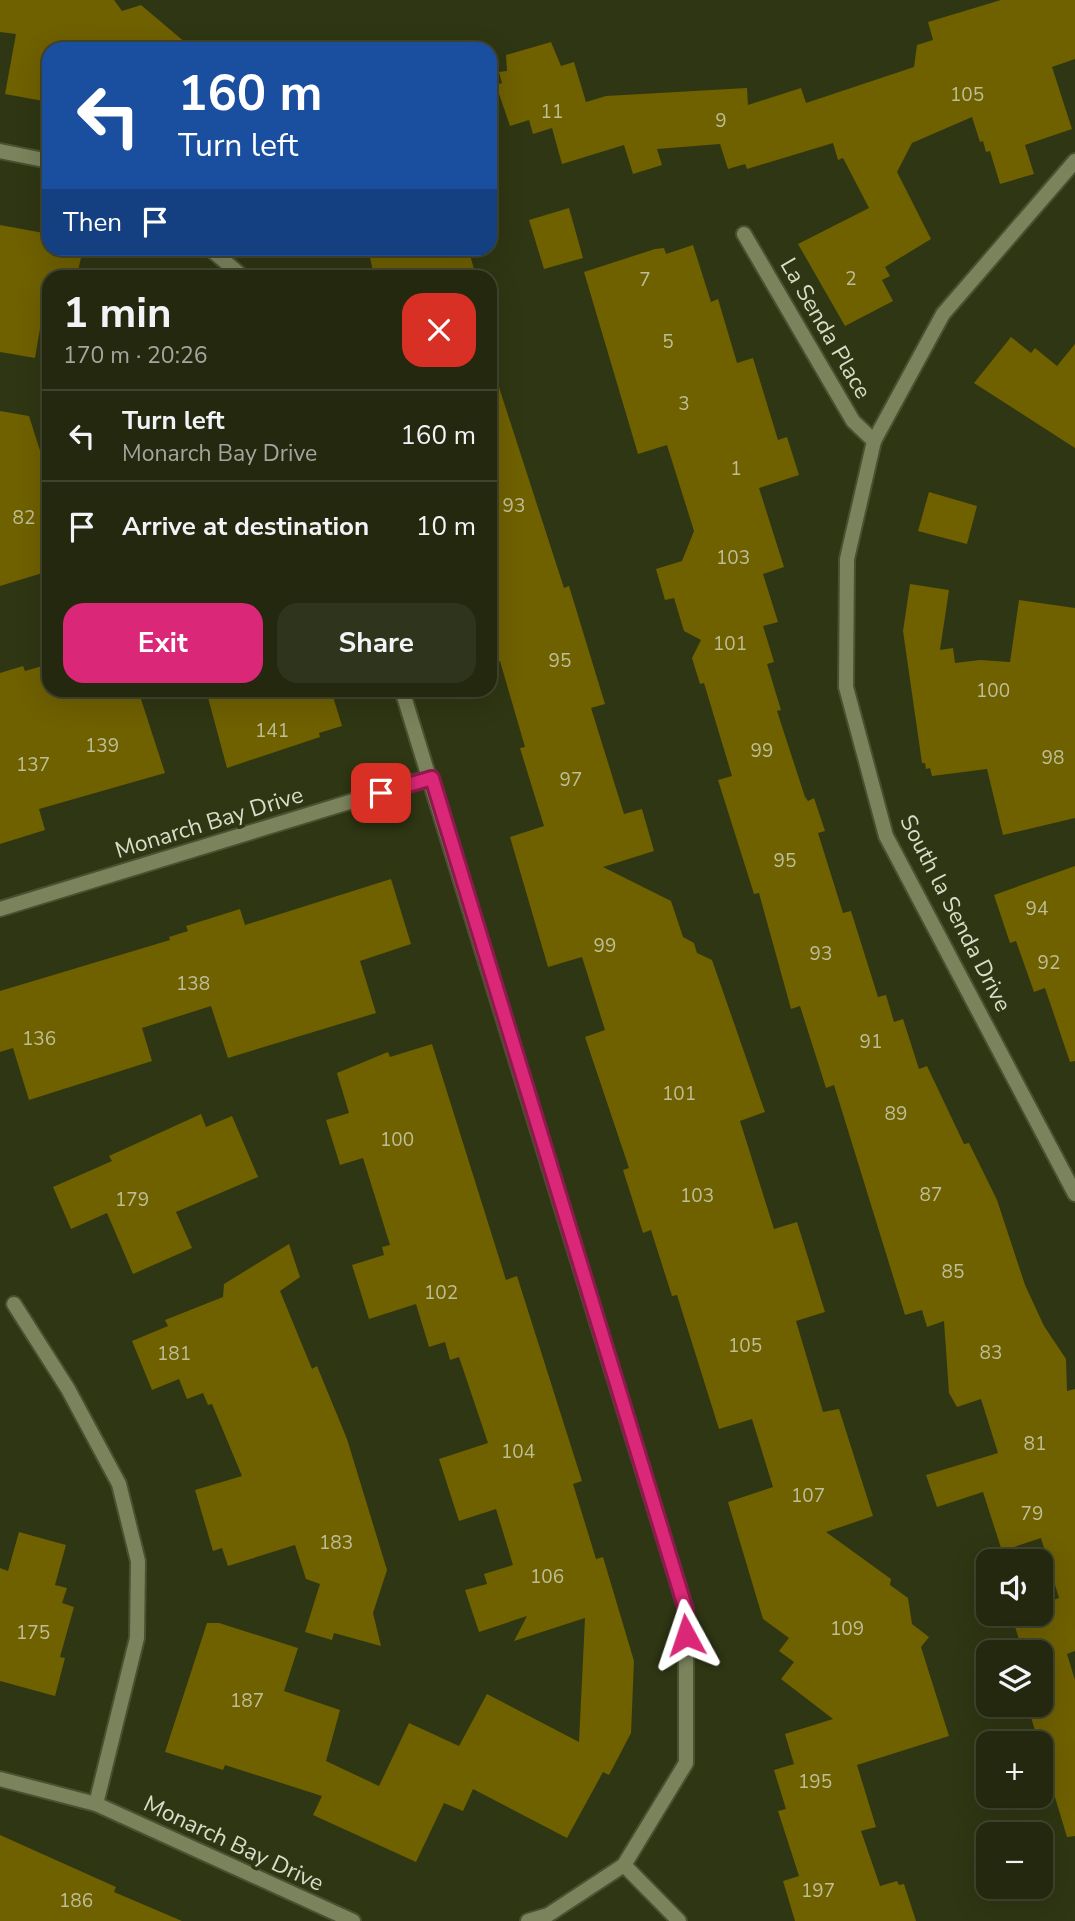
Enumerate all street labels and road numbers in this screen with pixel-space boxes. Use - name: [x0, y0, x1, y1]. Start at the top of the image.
- street label: La Senda Place: [773, 252, 878, 404]
- street label: Monarch Bay Drive: [111, 779, 307, 866]
- street label: South la Senda Drive: [892, 809, 1019, 1017]
- street label: Monarch Bay Drive: [139, 1788, 329, 1899]

